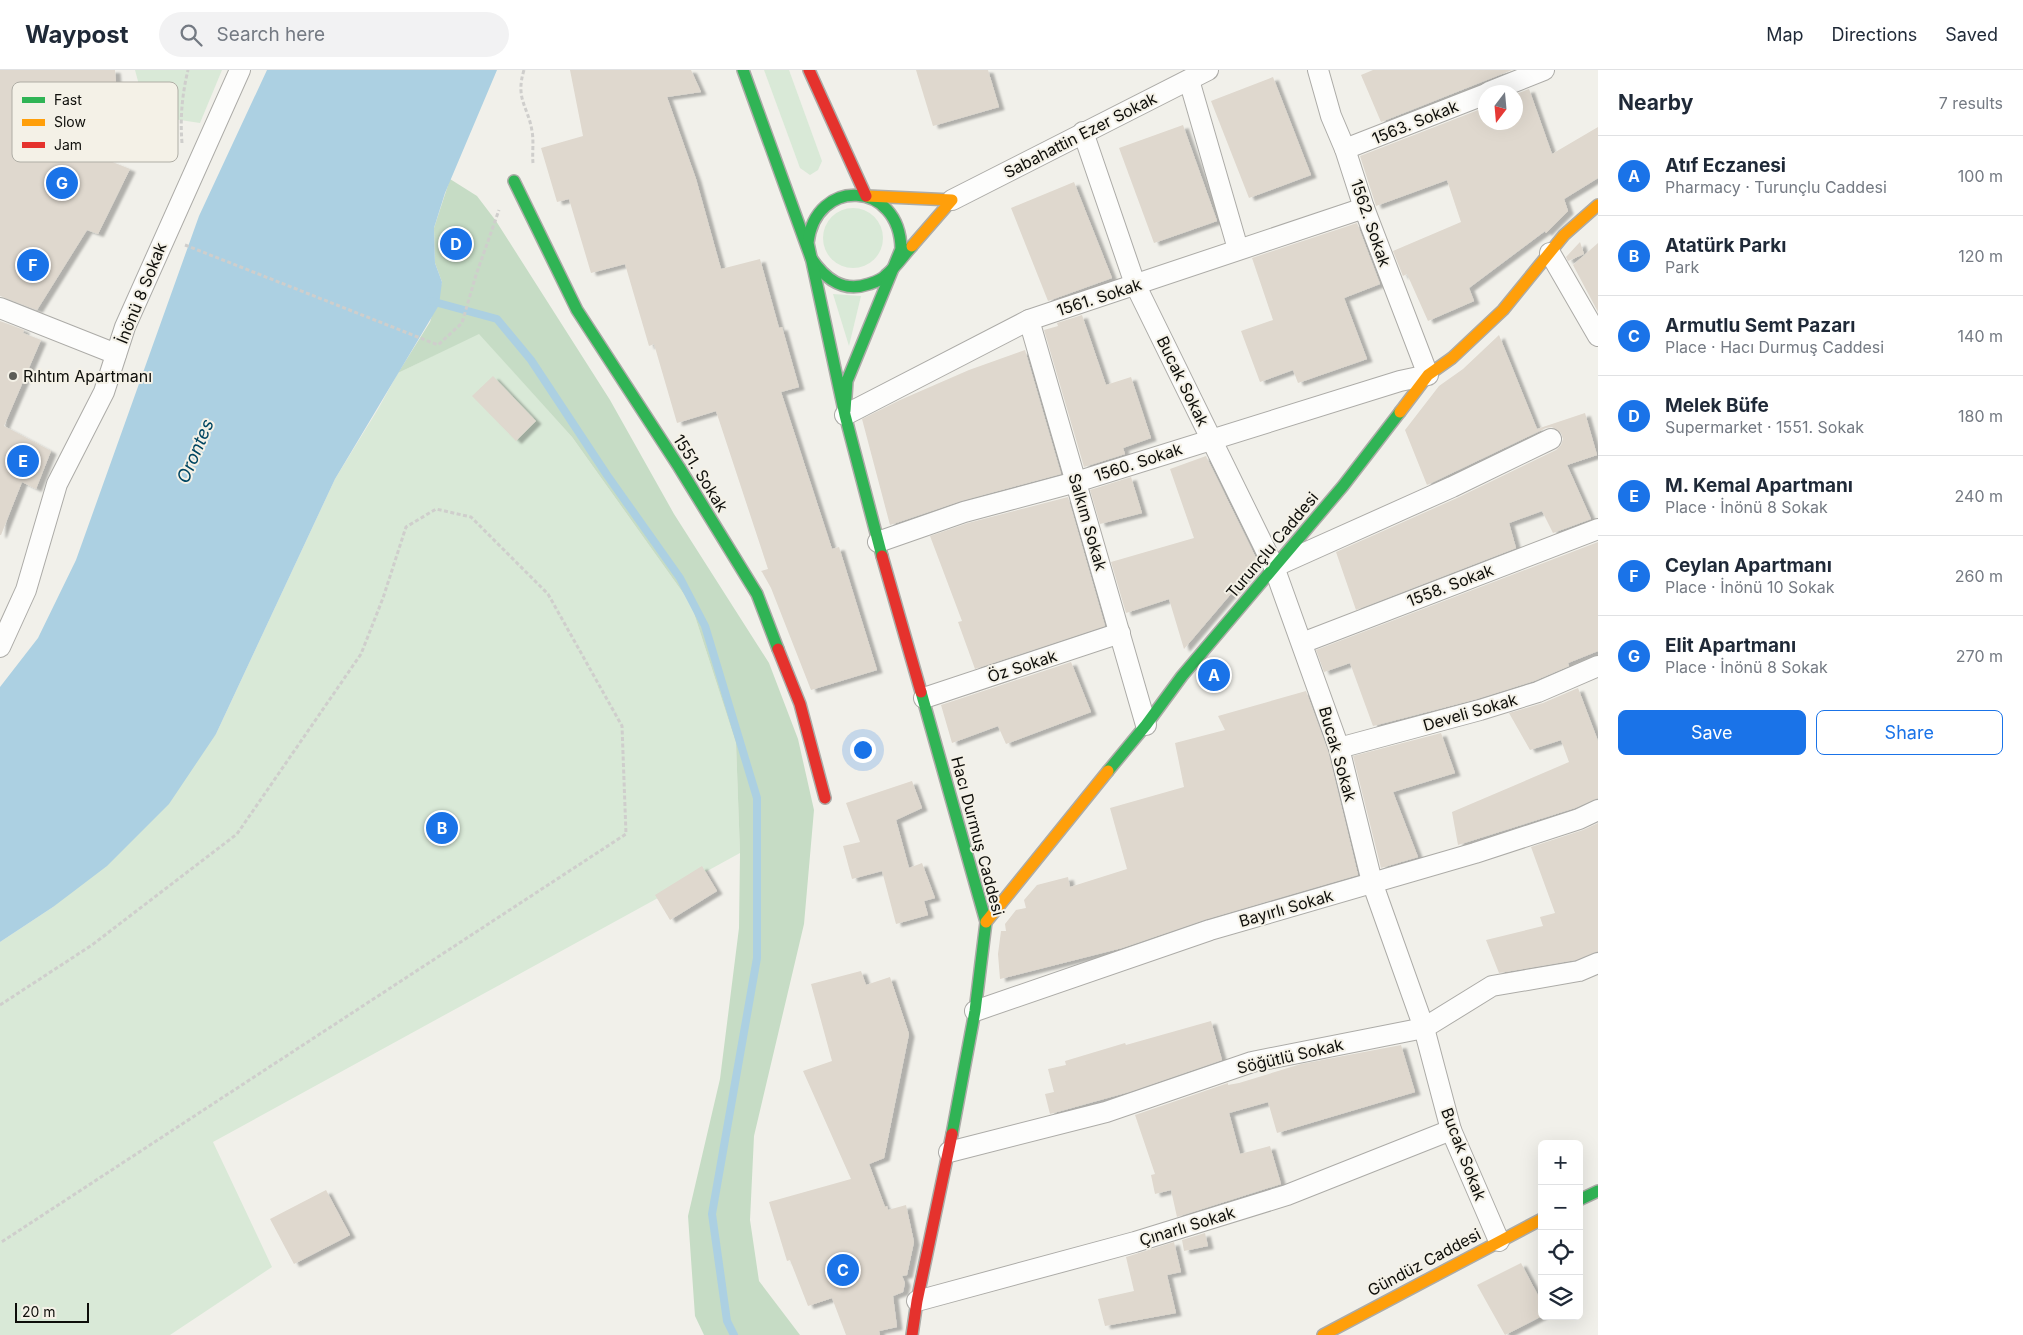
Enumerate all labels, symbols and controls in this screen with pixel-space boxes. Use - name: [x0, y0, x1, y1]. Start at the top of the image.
- search box: [159, 12, 509, 57]
- text: Waypost: [25, 20, 129, 49]
- icon: search: [177, 21, 205, 49]
- text: Search here: [217, 23, 325, 46]
- text: Map: [1766, 24, 1804, 45]
- text: Directions: [1832, 24, 1917, 45]
- text: Saved: [1945, 24, 1998, 45]
- legend: [12, 82, 178, 162]
- north arrow: [1478, 85, 1523, 130]
- street label: Sabahattin Ezer Sokak: [1000, 88, 1160, 182]
- text: Nearby: [1618, 90, 1693, 115]
- text: Fast: [54, 91, 82, 108]
- text: 7 results: [1939, 93, 2003, 113]
- street label: 1563. Sokak: [1369, 96, 1461, 148]
- text: Slow: [54, 113, 86, 130]
- text: Jam: [54, 136, 82, 153]
- text: Atıf Eczanesi: [1665, 154, 1786, 177]
- pin: G: [46, 164, 78, 202]
- text: A: [1628, 166, 1640, 186]
- text: 100 m: [1958, 166, 2003, 186]
- street label: 1562. Sokak: [1347, 177, 1395, 270]
- text: Pharmacy · Turunçlu Caddesi: [1665, 177, 1887, 197]
- pin: D: [440, 225, 472, 263]
- text: Atatürk Parkı: [1665, 234, 1786, 257]
- street label: İnönü 8 Sokak: [112, 239, 171, 347]
- pin: F: [17, 246, 49, 284]
- text: B: [1629, 246, 1639, 266]
- text: 120 m: [1958, 246, 2003, 266]
- text: Park: [1665, 257, 1699, 277]
- street label: 1561. Sokak: [1054, 274, 1144, 320]
- text: Armutlu Semt Pazarı: [1665, 314, 1855, 337]
- text: C: [1628, 326, 1640, 346]
- text: 140 m: [1958, 326, 2003, 346]
- street label: Bucak Sokak: [1153, 333, 1214, 430]
- text: Place · Hacı Durmuş Caddesi: [1665, 337, 1884, 357]
- place label: Rıhtım Apartmanı: [23, 366, 152, 386]
- marker: Rıhtım Apartmanı: [7, 370, 19, 382]
- text: Melek Büfe: [1665, 394, 1769, 417]
- text: D: [1628, 406, 1640, 426]
- text: 180 m: [1958, 406, 2003, 426]
- water label: Orontes: [172, 416, 218, 486]
- text: Supermarket · 1551. Sokak: [1665, 417, 1864, 437]
- street label: 1551. Sokak: [669, 430, 733, 516]
- street label: 1560. Sokak: [1091, 438, 1185, 486]
- pin: E: [7, 442, 39, 480]
- street label: Salkım Sokak: [1065, 471, 1112, 573]
- text: M. Kemal Apartmanı: [1665, 474, 1853, 497]
- text: E: [1629, 486, 1639, 506]
- text: 240 m: [1955, 486, 2003, 506]
- street label: Turunçlu Caddesi: [1222, 488, 1322, 602]
- text: Place · İnönü 8 Sokak: [1665, 497, 1828, 517]
- text: Ceylan Apartmanı: [1665, 554, 1832, 577]
- street label: 1558. Sokak: [1404, 559, 1496, 611]
- text: F: [1629, 566, 1639, 586]
- text: 260 m: [1955, 566, 2003, 586]
- text: Place · İnönü 10 Sokak: [1665, 577, 1834, 597]
- text: Elit Apartmanı: [1665, 634, 1796, 657]
- street label: Öz Sokak: [985, 645, 1060, 687]
- text: G: [1628, 646, 1640, 666]
- text: 270 m: [1956, 646, 2003, 666]
- pin: A: [1198, 656, 1230, 694]
- text: Place · İnönü 8 Sokak: [1665, 657, 1828, 677]
- street label: Develi Sokak: [1421, 689, 1520, 735]
- street label: Bucak Sokak: [1315, 704, 1361, 804]
- button: Save: [1618, 710, 1806, 755]
- button: Share: [1816, 710, 2003, 755]
- your location: [850, 737, 876, 763]
- street label: Hacı Durmuş Caddesi: [947, 754, 1009, 918]
- pin: B: [426, 809, 458, 847]
- street label: Bayırlı Sokak: [1237, 885, 1336, 931]
- street label: Söğütlü Sokak: [1235, 1034, 1345, 1078]
- street label: Bucak Sokak: [1437, 1105, 1491, 1203]
- map controls: [1538, 1140, 1583, 1320]
- button: +: [1538, 1140, 1583, 1185]
- button: −: [1538, 1185, 1583, 1230]
- street label: Çınarlı Sokak: [1137, 1202, 1237, 1250]
- street label: Gündüz Caddesi: [1364, 1224, 1484, 1300]
- button: locate: [1538, 1230, 1583, 1275]
- pin: C: [827, 1251, 859, 1289]
- button: layers: [1538, 1275, 1583, 1320]
- scale bar: [15, 1300, 89, 1323]
- text: 20 m: [22, 1303, 56, 1320]

